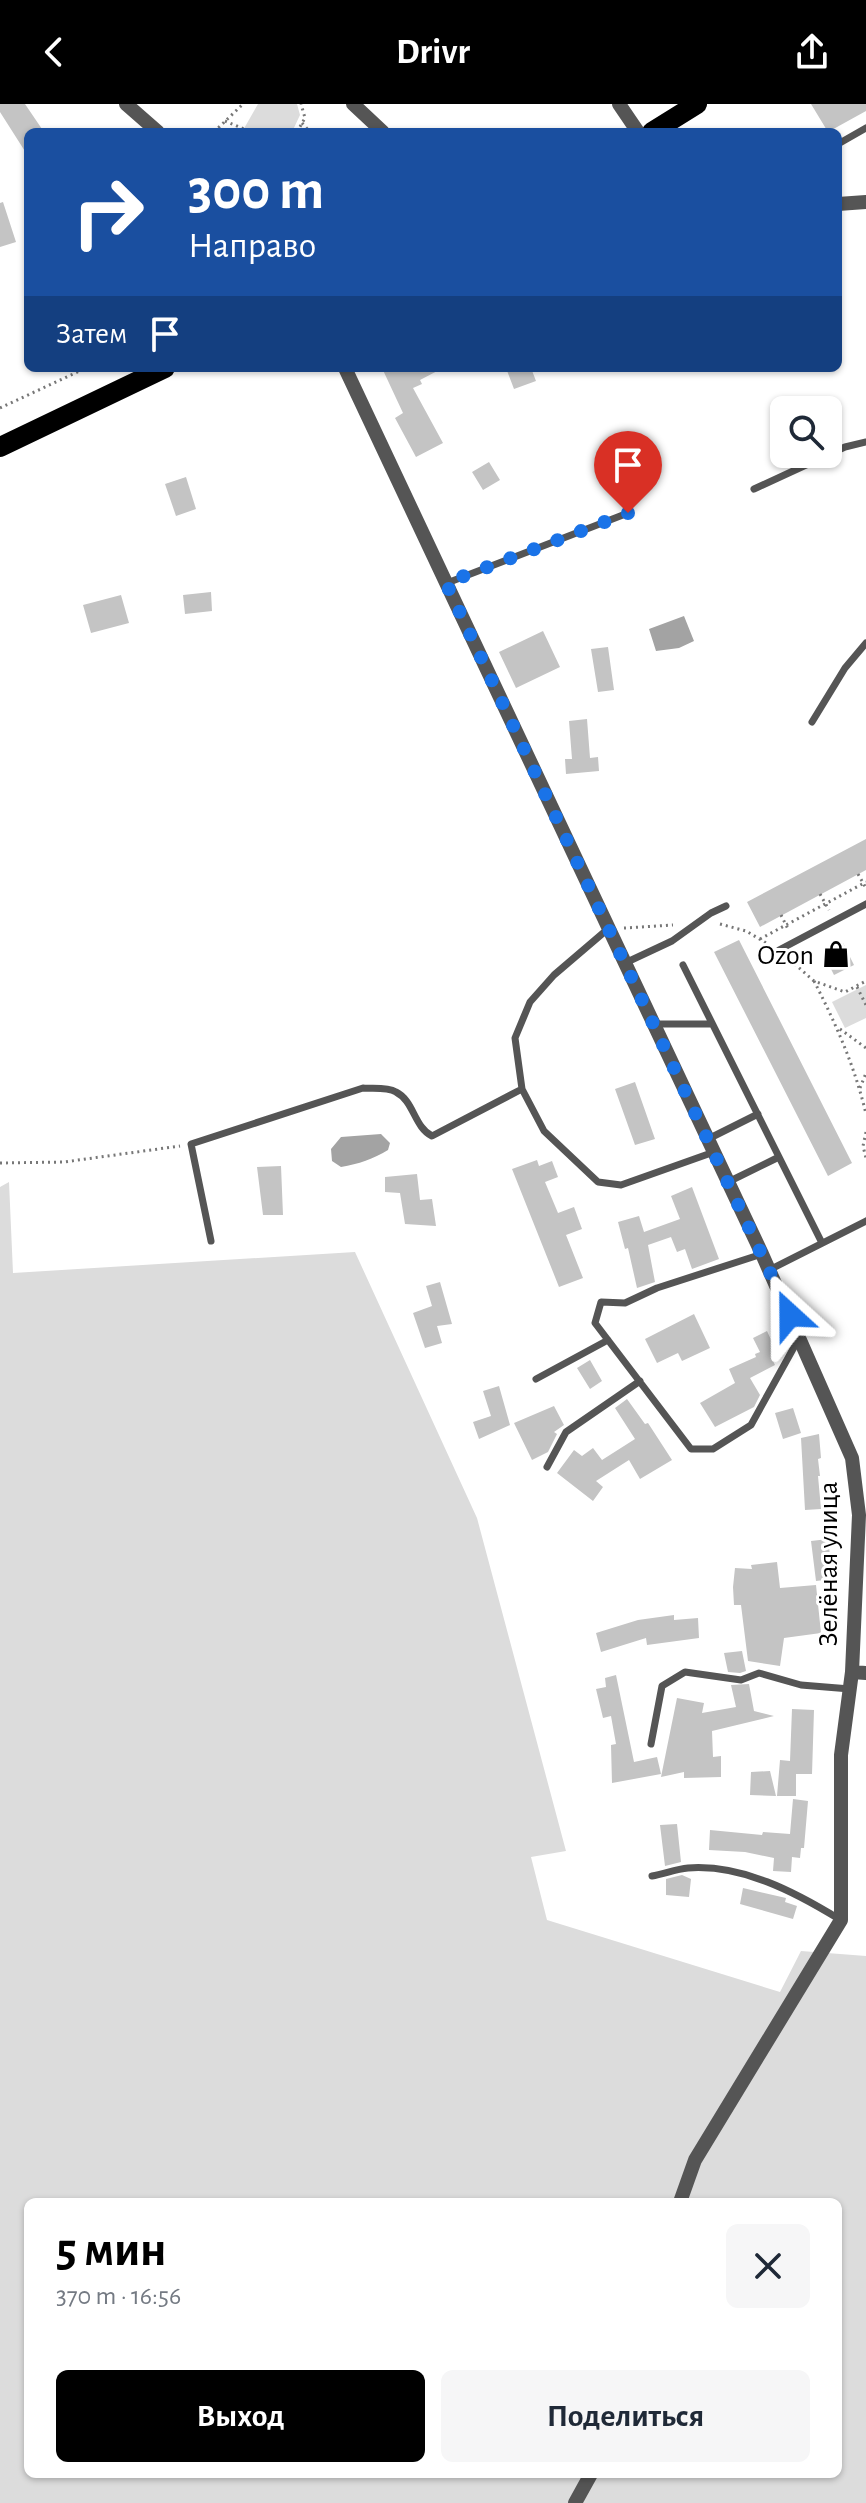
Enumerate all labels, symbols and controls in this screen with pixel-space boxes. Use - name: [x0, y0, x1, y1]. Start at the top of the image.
- icon: back: [32, 30, 76, 74]
- icon: share: [790, 30, 834, 74]
- text: Drivr: [396, 34, 470, 70]
- icon: right: [56, 160, 160, 264]
- text: 300 m: [188, 163, 324, 219]
- text: Направо: [188, 228, 316, 264]
- icon: arrive: [143, 312, 187, 356]
- text: Затем: [56, 319, 127, 349]
- map controls: [770, 396, 842, 468]
- button: search: [770, 396, 842, 468]
- pin: [594, 431, 662, 513]
- icon: arrive: [606, 443, 650, 487]
- shop icon: Ozon: [821, 939, 851, 969]
- place label: Ozon: [757, 942, 814, 970]
- position arrow: [748, 1273, 832, 1357]
- street label: Зелёная улица: [815, 1481, 843, 1646]
- button: close: [726, 2224, 810, 2308]
- text: 5 мин: [56, 2227, 167, 2275]
- text: 370 m · 16:56: [56, 2283, 181, 2309]
- button: Выход: [56, 2370, 425, 2462]
- button: Поделиться: [441, 2370, 810, 2462]

